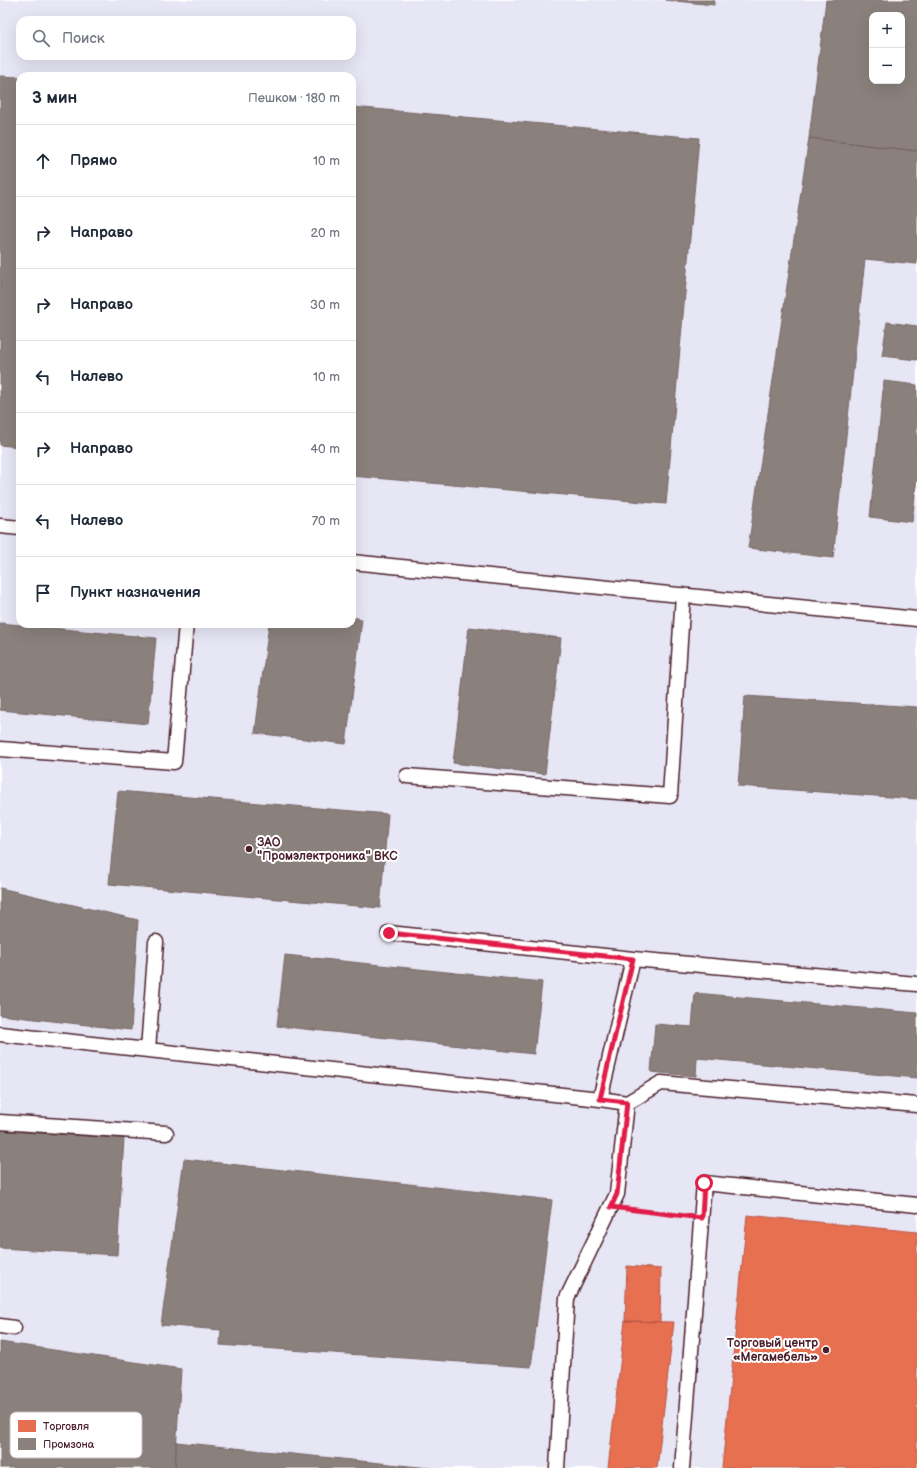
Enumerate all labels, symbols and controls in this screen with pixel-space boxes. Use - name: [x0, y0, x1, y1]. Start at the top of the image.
- map controls: [869, 12, 905, 84]
- button: +: [869, 12, 905, 48]
- search box: [16, 16, 356, 60]
- icon: search: [30, 27, 52, 49]
- text: Поиск: [62, 29, 105, 48]
- button: −: [869, 48, 905, 84]
- text: 3 мин: [32, 88, 77, 108]
- text: Пешком · 180 m: [248, 90, 340, 106]
- icon: ahead: [32, 150, 54, 172]
- text: Прямо: [70, 151, 117, 170]
- text: 10 m: [313, 153, 340, 169]
- icon: right: [32, 222, 54, 244]
- text: Направо: [70, 223, 133, 242]
- text: 20 m: [310, 225, 340, 241]
- icon: right: [32, 294, 54, 316]
- text: Направо: [70, 295, 133, 314]
- text: 30 m: [310, 297, 340, 313]
- icon: left: [32, 366, 54, 388]
- text: Налево: [70, 367, 123, 386]
- text: 10 m: [313, 369, 340, 385]
- icon: right: [32, 438, 54, 460]
- text: Направо: [70, 439, 133, 458]
- text: 40 m: [310, 441, 340, 457]
- icon: left: [32, 510, 54, 532]
- text: Налево: [70, 511, 123, 530]
- text: 70 m: [312, 513, 340, 529]
- icon: arrive: [32, 582, 54, 604]
- text: Пункт назначения: [70, 583, 201, 602]
- place label: ЗАО "Промэлектроника" ВКС: [257, 835, 398, 864]
- marker: ЗАО "Промэлектроника" ВКС: [244, 844, 254, 854]
- route end: [380, 924, 398, 942]
- route start: [695, 1174, 713, 1192]
- place label: Торговый центр «Мегамебель»: [727, 1336, 818, 1365]
- marker: Торговый центр «Мегамебель»: [821, 1345, 831, 1355]
- legend: [10, 1412, 142, 1458]
- text: Торговля: [43, 1420, 89, 1433]
- text: Промзона: [43, 1438, 95, 1451]

